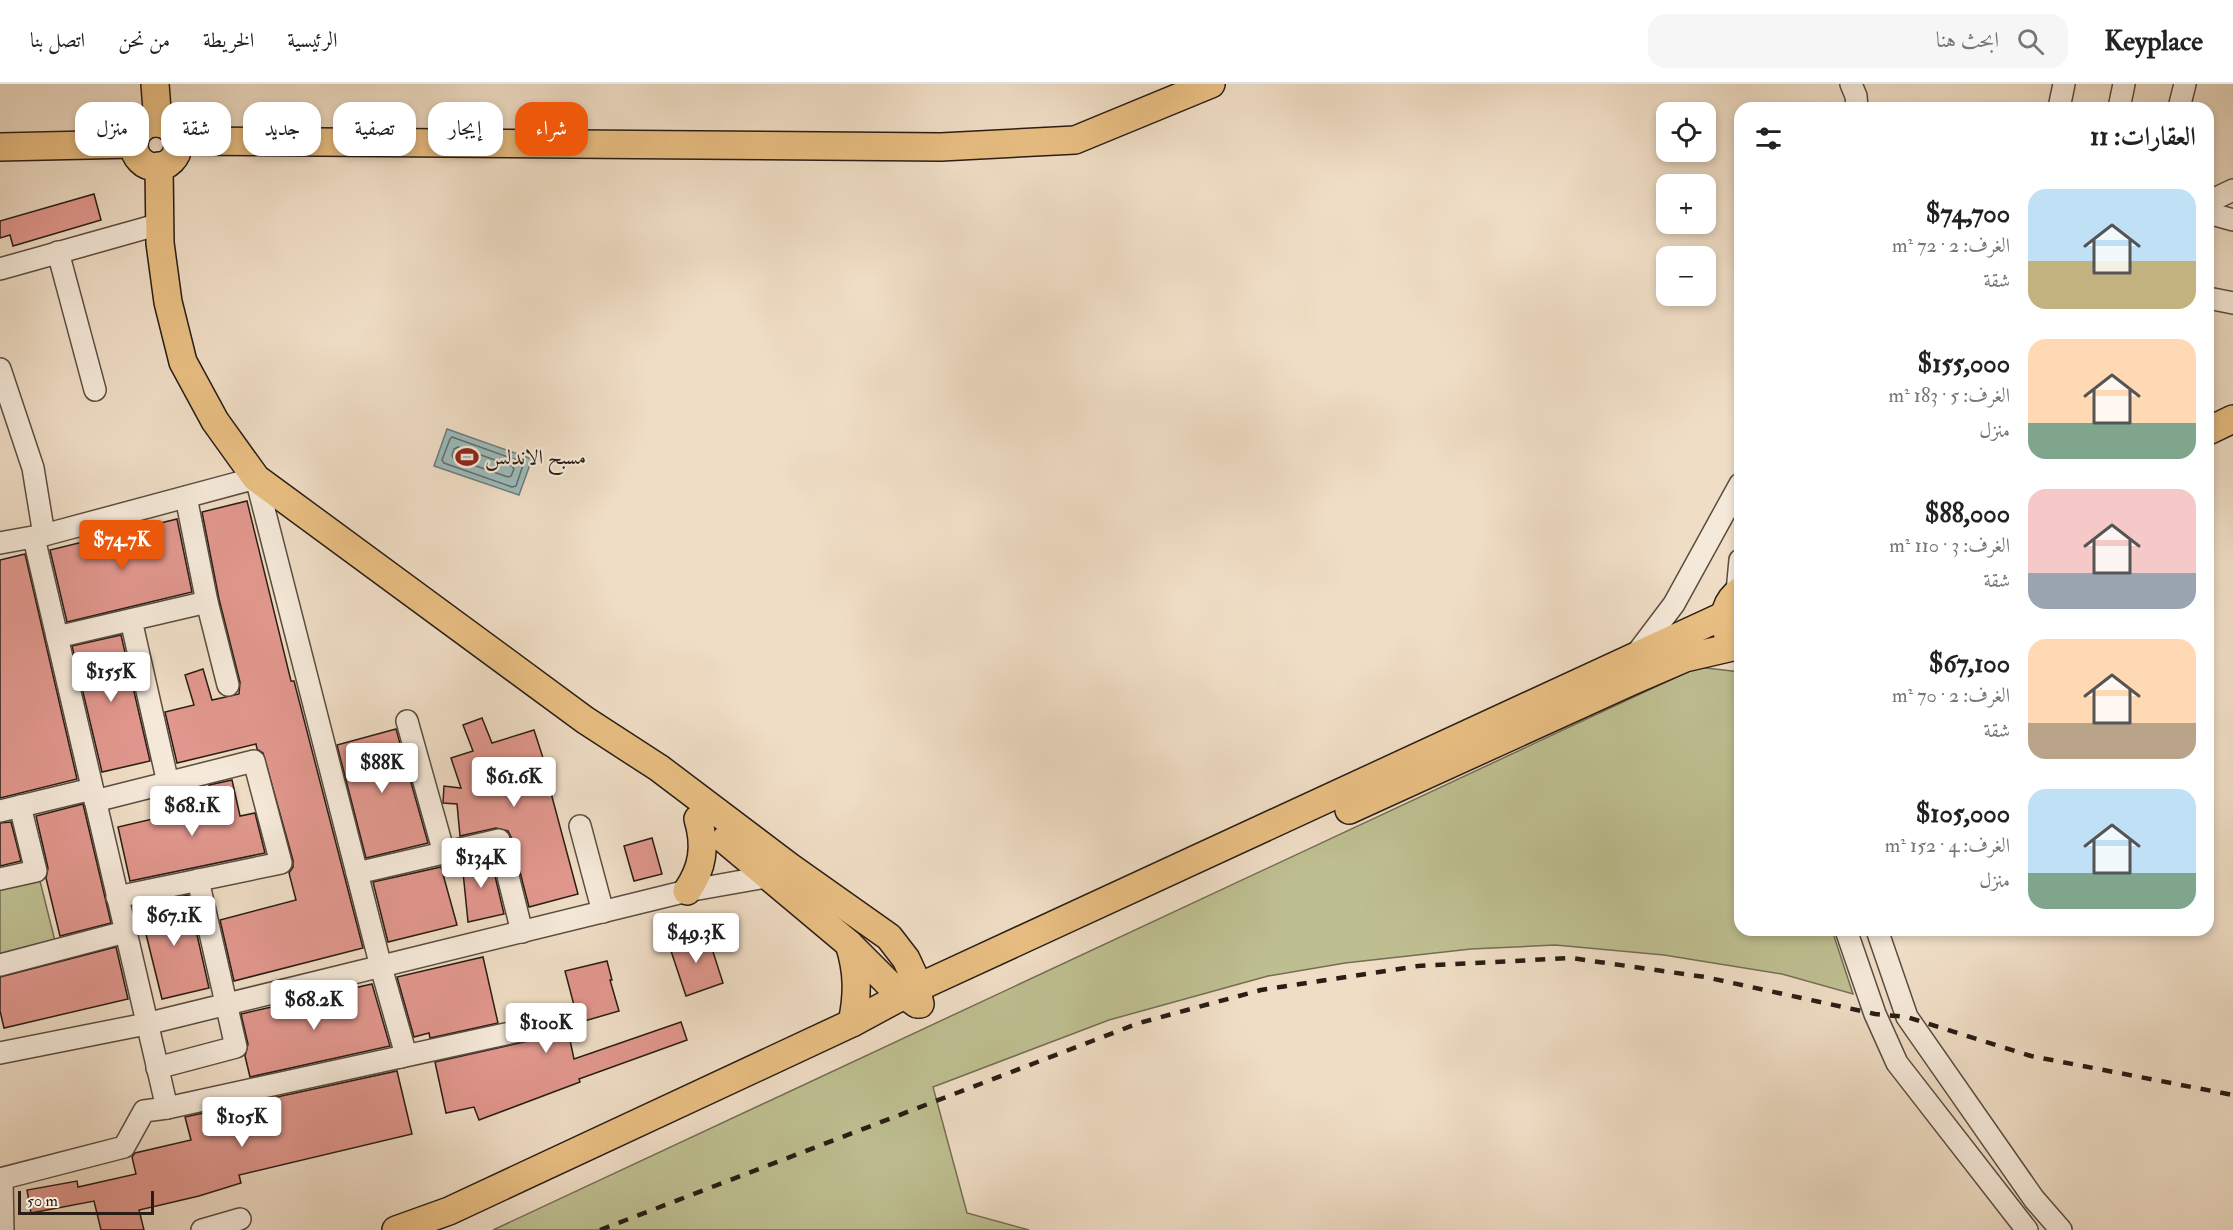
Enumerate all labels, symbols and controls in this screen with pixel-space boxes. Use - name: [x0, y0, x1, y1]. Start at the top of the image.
- search box: [1648, 14, 2068, 68]
- text: Keyplace: [2104, 24, 2203, 59]
- icon: search: [2014, 25, 2047, 58]
- text: ابحث هنا: [1936, 26, 1999, 54]
- text: اتصل بنا: [30, 27, 85, 54]
- text: من نحن: [118, 27, 170, 54]
- text: الخريطة: [203, 27, 254, 54]
- text: الرئيسية: [287, 27, 338, 54]
- chip: منزل: [75, 102, 149, 156]
- chip: شقة: [161, 102, 231, 156]
- chip: جديد: [243, 102, 321, 156]
- chip: تصفية: [333, 102, 416, 156]
- chip: إيجار: [428, 102, 503, 156]
- chip: شراء: [515, 102, 588, 156]
- map controls: [1656, 102, 1716, 306]
- button: locate: [1656, 102, 1716, 162]
- text: العقارات: 11: [2090, 121, 2196, 153]
- icon: filters: [1752, 122, 1785, 155]
- button: +: [1656, 174, 1716, 234]
- text: $74,700: [1926, 198, 2010, 230]
- icon: home: [2076, 213, 2148, 285]
- text: الغرف: 2 · 72 m²: [1892, 233, 2010, 258]
- button: −: [1656, 246, 1716, 306]
- text: شقة: [1984, 268, 2010, 293]
- text: $155,000: [1917, 348, 2010, 380]
- icon: home: [2076, 363, 2148, 435]
- text: الغرف: 5 · 183 m²: [1888, 383, 2010, 408]
- text: منزل: [1979, 418, 2010, 443]
- sports icon: مسبح الاندلس: [454, 444, 480, 470]
- place label: مسبح الاندلس: [485, 444, 586, 476]
- text: $88,000: [1925, 498, 2010, 530]
- icon: home: [2076, 513, 2148, 585]
- pin: $74.7K: [73, 520, 171, 571]
- text: $74.7K: [93, 527, 151, 552]
- text: الغرف: 3 · 110 m²: [1889, 533, 2010, 558]
- text: شقة: [1984, 568, 2010, 593]
- text: $67,100: [1929, 648, 2010, 680]
- pin: $155K: [69, 652, 153, 703]
- text: $155K: [86, 659, 136, 684]
- icon: home: [2076, 663, 2148, 735]
- text: الغرف: 2 · 70 m²: [1892, 683, 2010, 708]
- text: شقة: [1984, 718, 2010, 743]
- pin: $88K: [346, 743, 418, 794]
- text: $88K: [360, 750, 404, 775]
- pin: $61.6K: [465, 757, 563, 808]
- text: $61.6K: [486, 764, 542, 789]
- pin: $68.1K: [143, 786, 241, 837]
- text: $68.1K: [164, 793, 220, 818]
- text: $105,000: [1916, 798, 2010, 830]
- icon: home: [2076, 813, 2148, 885]
- text: الغرف: 4 · 152 m²: [1885, 833, 2010, 858]
- pin: $134K: [439, 838, 523, 889]
- text: $134K: [456, 845, 506, 870]
- text: منزل: [1979, 868, 2010, 893]
- pin: $67.1K: [125, 896, 223, 947]
- text: $67.1K: [146, 903, 202, 928]
- pin: $49.3K: [647, 913, 745, 964]
- text: $49.3K: [667, 920, 725, 945]
- pin: $68.2K: [265, 980, 363, 1031]
- text: $68.2K: [285, 987, 343, 1012]
- pin: $100K: [504, 1003, 588, 1054]
- text: $100K: [520, 1010, 572, 1035]
- pin: $105K: [200, 1097, 284, 1148]
- text: $105K: [216, 1104, 268, 1129]
- scale bar: [18, 1188, 154, 1216]
- text: 50 m: [27, 1191, 58, 1211]

